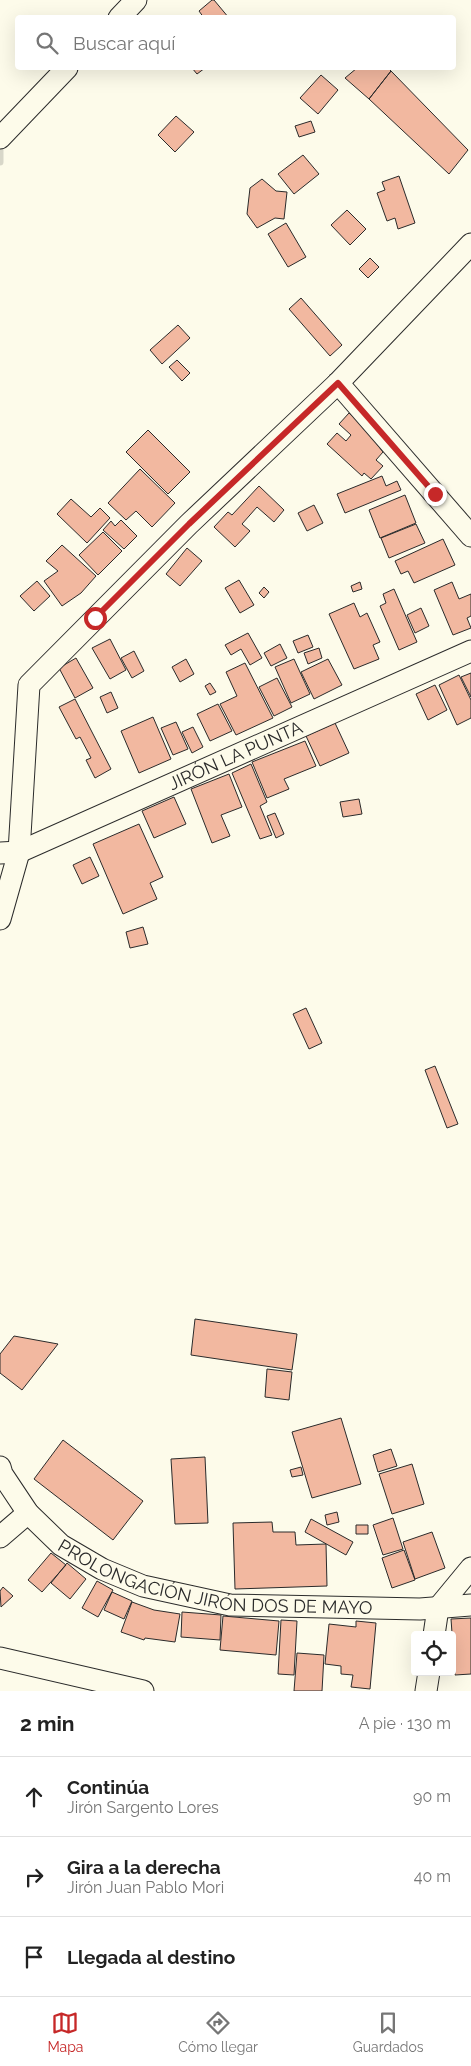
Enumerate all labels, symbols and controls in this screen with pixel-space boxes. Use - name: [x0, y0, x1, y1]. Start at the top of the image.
- search box: [15, 15, 456, 70]
- icon: search: [33, 29, 61, 57]
- text: Buscar aquí: [73, 32, 175, 54]
- route end: [424, 483, 447, 506]
- route start: [84, 607, 107, 630]
- street label: JIRÓN LA PUNTA: [165, 716, 306, 794]
- street label: PROLONGACIÓN JIRÓN DOS DE MAYO: [54, 1535, 373, 1618]
- map controls: [411, 1631, 456, 1676]
- button: locate: [411, 1631, 456, 1676]
- text: 2 min: [20, 1711, 74, 1736]
- text: A pie · 130 m: [359, 1714, 451, 1733]
- text: Continúa: [67, 1776, 149, 1798]
- icon: ahead: [20, 1783, 48, 1811]
- text: 90 m: [413, 1787, 451, 1806]
- text: Jirón Sargento Lores: [67, 1798, 219, 1817]
- text: Gira a la derecha: [67, 1856, 221, 1878]
- icon: right: [20, 1863, 48, 1891]
- text: 40 m: [414, 1867, 451, 1886]
- text: Jirón Juan Pablo Mori: [67, 1878, 224, 1897]
- icon: arrive: [20, 1943, 48, 1971]
- text: Llegada al destino: [67, 1946, 235, 1968]
- tab: Mapa: [47, 2009, 83, 2055]
- tab: Cómo llegar: [178, 2009, 258, 2055]
- tab: Guardados: [353, 2009, 424, 2055]

